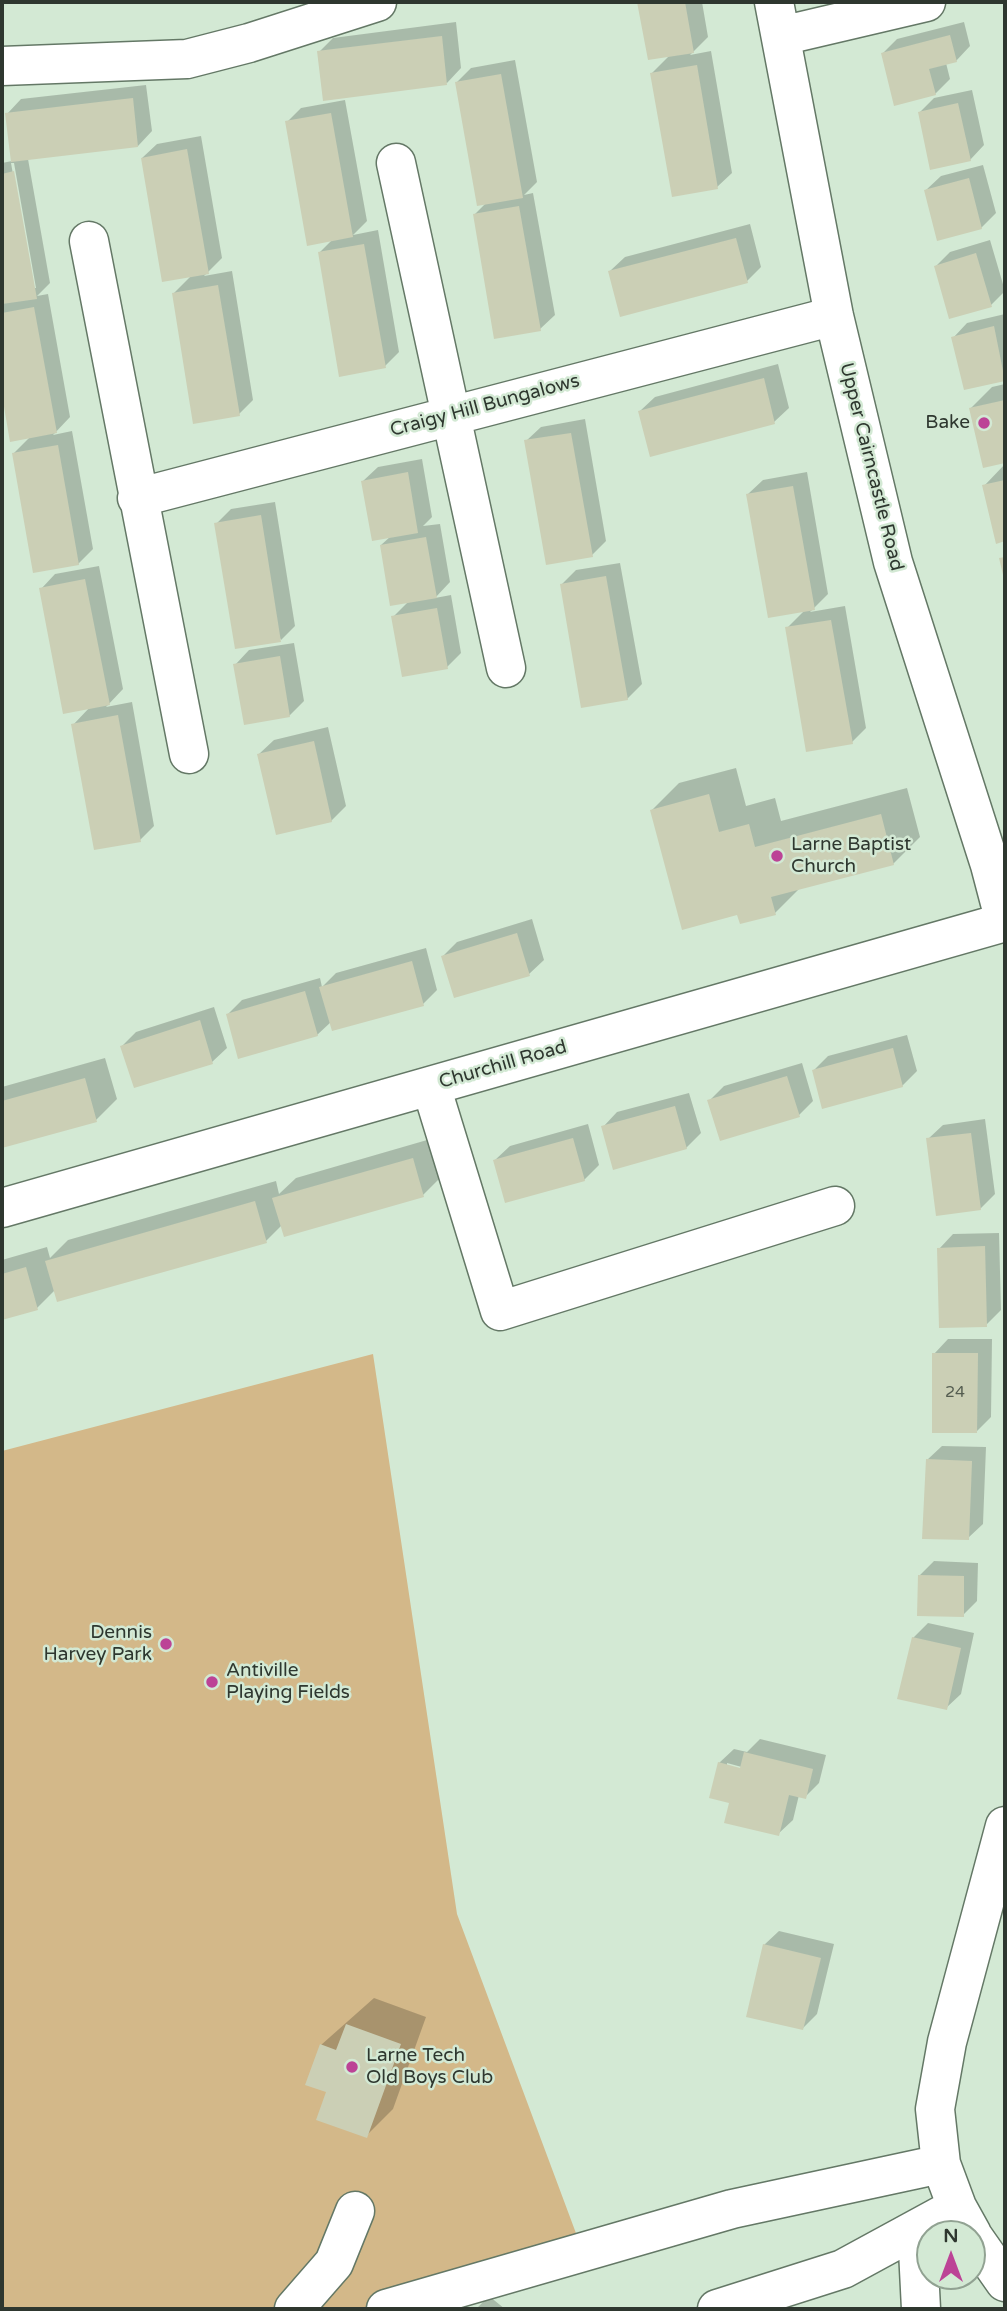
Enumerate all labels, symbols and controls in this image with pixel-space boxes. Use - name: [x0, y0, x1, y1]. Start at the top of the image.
- street label: Upper Cairncastle Road: [834, 361, 908, 573]
- street label: Craigy Hill Bungalows: [388, 370, 582, 442]
- place label: Bake: [925, 412, 970, 434]
- marker: Bake: [976, 415, 992, 431]
- place label: Larne Baptist Church: [791, 834, 911, 878]
- marker: Larne Baptist Church: [769, 848, 785, 864]
- street label: Churchill Road: [436, 1036, 570, 1094]
- house number: 24: [945, 1383, 965, 1403]
- place label: Dennis Harvey Park: [43, 1622, 152, 1666]
- marker: Dennis Harvey Park: [158, 1636, 174, 1652]
- place label: Antiville Playing Fields: [226, 1660, 350, 1704]
- marker: Antiville Playing Fields: [204, 1674, 220, 1690]
- place label: Larne Tech Old Boys Club: [366, 2045, 493, 2089]
- marker: Larne Tech Old Boys Club: [344, 2059, 360, 2075]
- north arrow: [916, 2220, 986, 2290]
- text: N: [943, 2225, 959, 2247]

